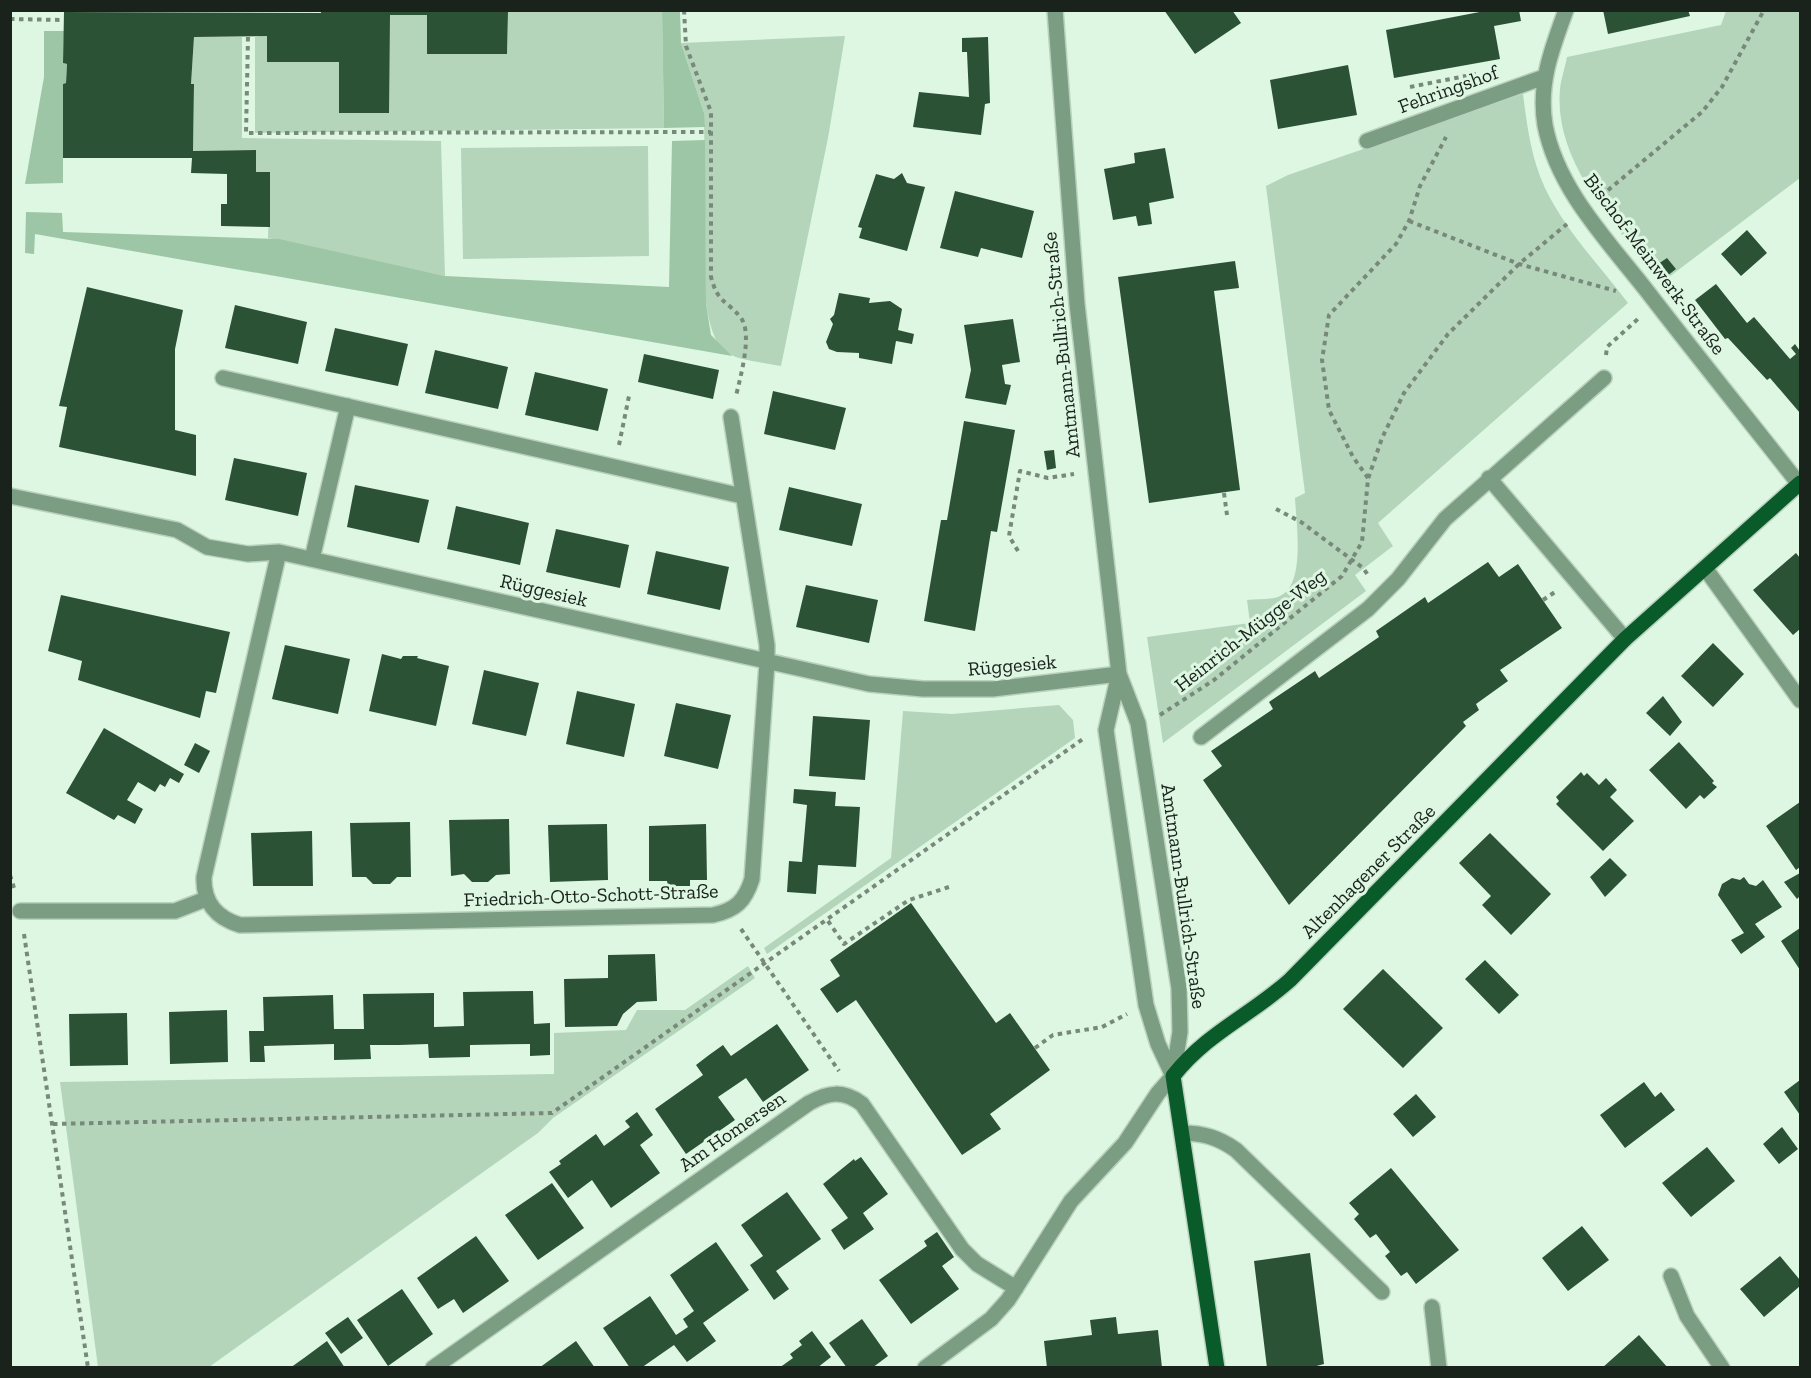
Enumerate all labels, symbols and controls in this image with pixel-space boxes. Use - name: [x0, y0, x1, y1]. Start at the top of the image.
- street label: Fehringshof: [1395, 59, 1503, 118]
- street label: Bischof-Meinwerk-Straße: [1579, 169, 1731, 359]
- street label: Amtmann-Bullrich-Straße: [1037, 231, 1085, 459]
- street label: Heinrich-Mügge-Weg: [1169, 563, 1331, 697]
- street label: Rüggesiek: [498, 568, 591, 612]
- street label: Rüggesiek: [967, 649, 1058, 681]
- street label: Amtmann-Bullrich-Straße: [1156, 782, 1212, 1010]
- street label: Altenhagener Straße: [1296, 799, 1440, 943]
- street label: Friedrich-Otto-Schott-Straße: [463, 879, 719, 911]
- street label: Am Homersen: [674, 1085, 790, 1176]

